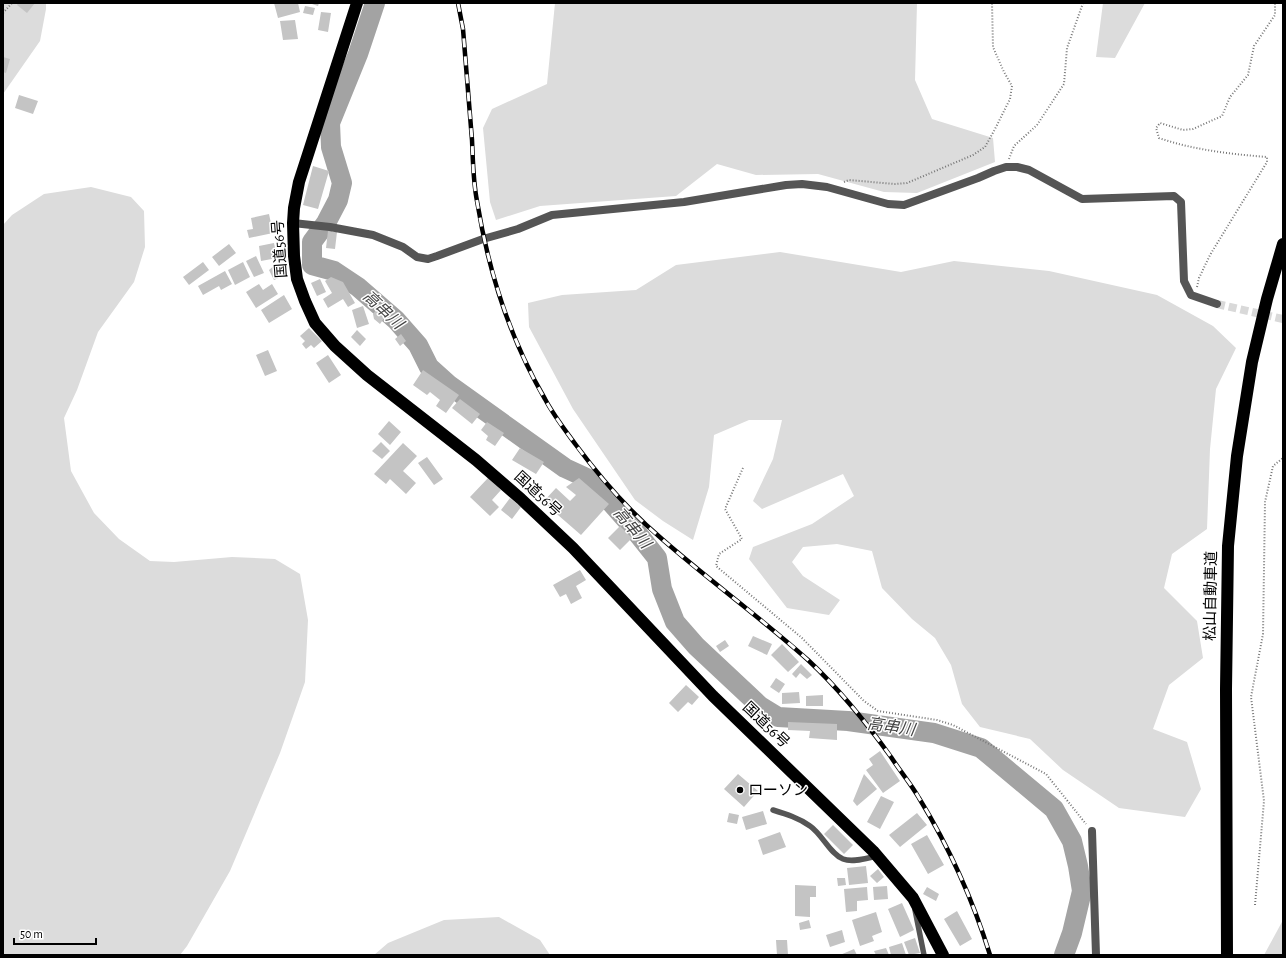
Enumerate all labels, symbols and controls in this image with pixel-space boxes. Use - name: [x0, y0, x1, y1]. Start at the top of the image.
- street label: 国道56号: [269, 219, 290, 279]
- water label: 高串川: [360, 287, 408, 334]
- street label: 国道56号: [512, 468, 565, 519]
- water label: 高串川: [610, 504, 656, 553]
- street label: 松山自動車道: [1202, 551, 1219, 641]
- street label: 国道56号: [740, 699, 793, 751]
- water label: 高串川: [866, 715, 918, 739]
- place label: ローソン: [748, 783, 808, 798]
- marker: ローソン: [735, 785, 745, 795]
- scale bar: [14, 920, 96, 946]
- text: 50 m: [20, 928, 43, 940]

